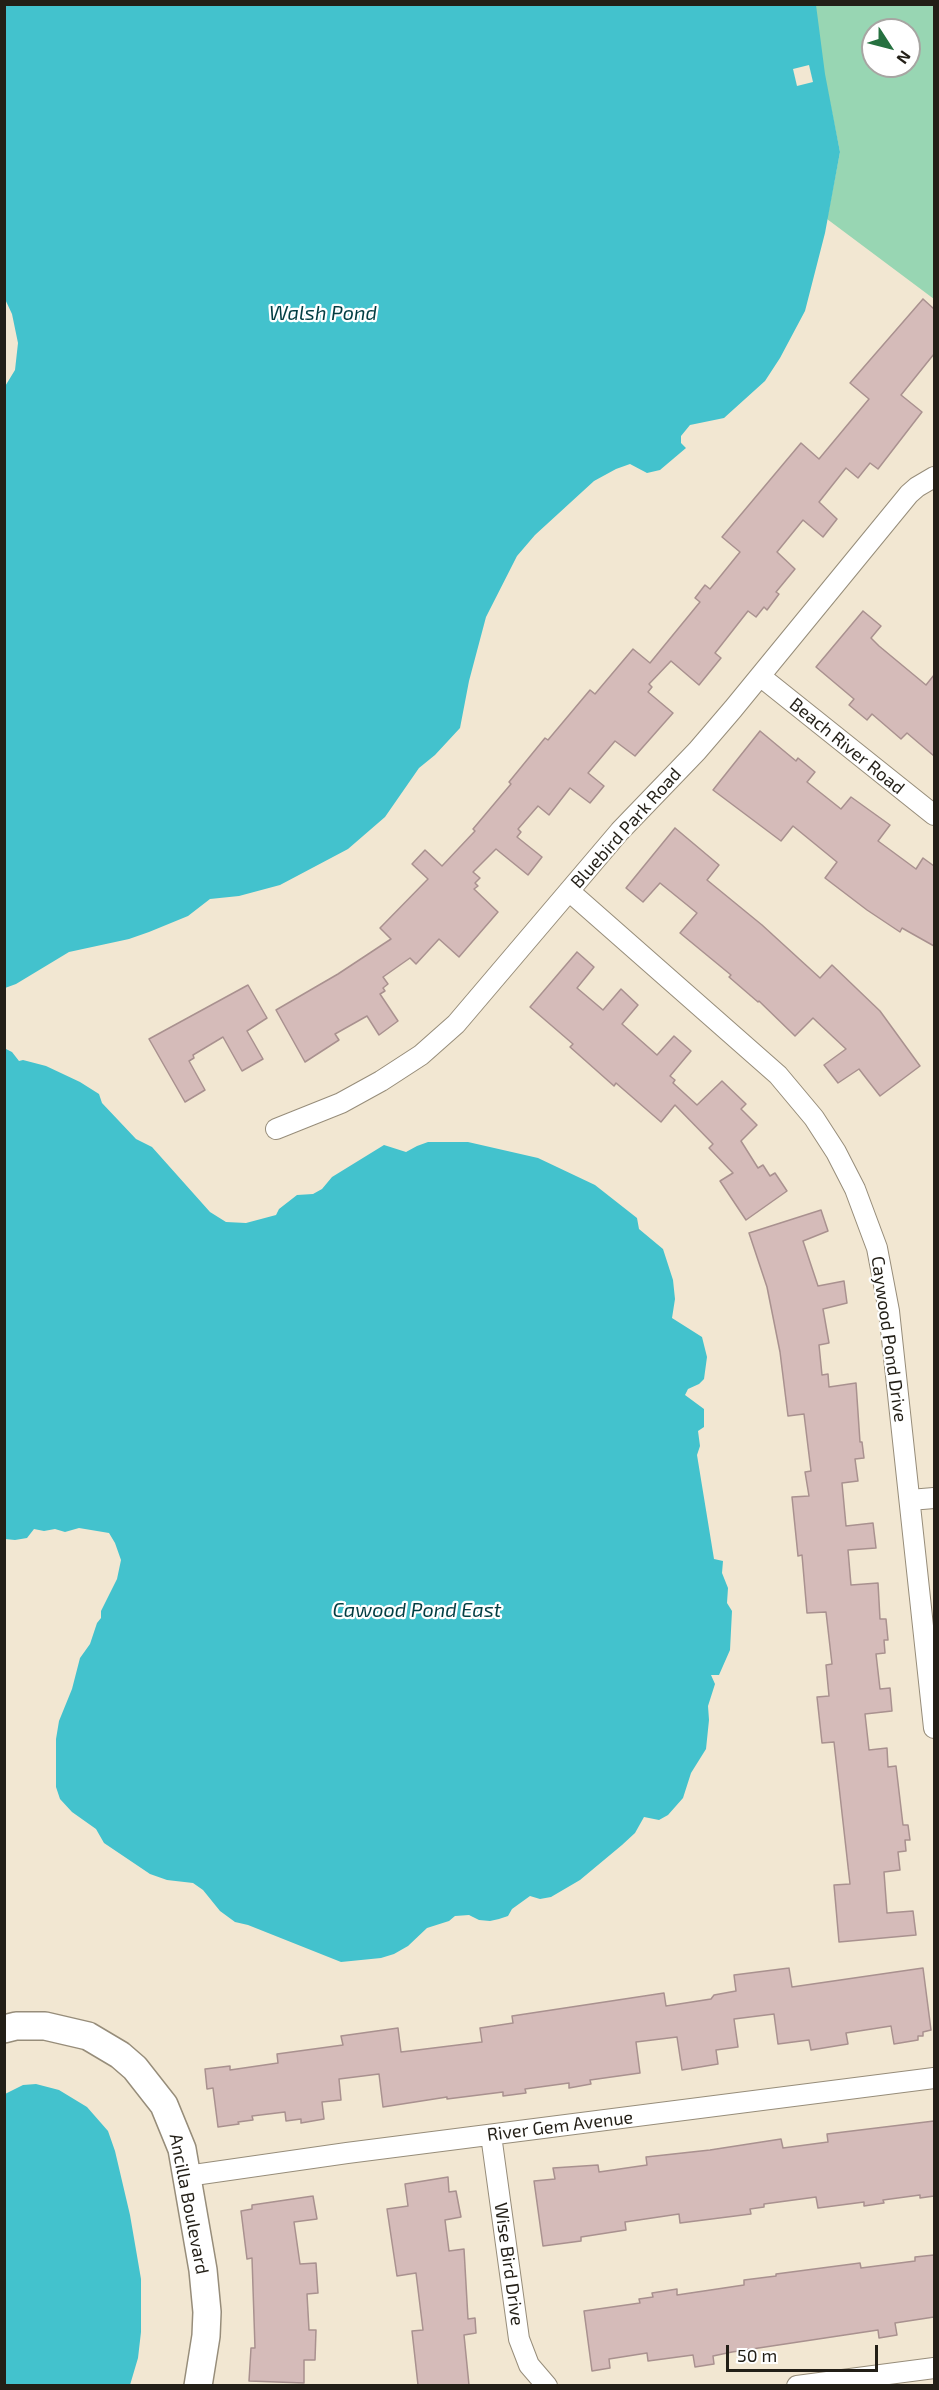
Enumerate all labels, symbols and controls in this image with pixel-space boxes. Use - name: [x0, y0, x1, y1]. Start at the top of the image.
- north arrow: [861, 18, 921, 78]
- text: N: [893, 47, 915, 68]
- water label: Walsh Pond: [269, 301, 377, 325]
- street label: Beach River Road: [785, 693, 909, 799]
- street label: Bluebird Park Road: [566, 763, 686, 893]
- street label: Caywood Pond Drive: [867, 1255, 911, 1423]
- water label: Cawood Pond East: [333, 1598, 501, 1622]
- street label: River Gem Avenue: [486, 2106, 634, 2146]
- street label: Ancilla Boulevard: [165, 2132, 213, 2276]
- street label: Wise Bird Drive: [490, 2201, 528, 2327]
- scale bar: [729, 2333, 880, 2371]
- text: 50 m: [737, 2344, 777, 2366]

